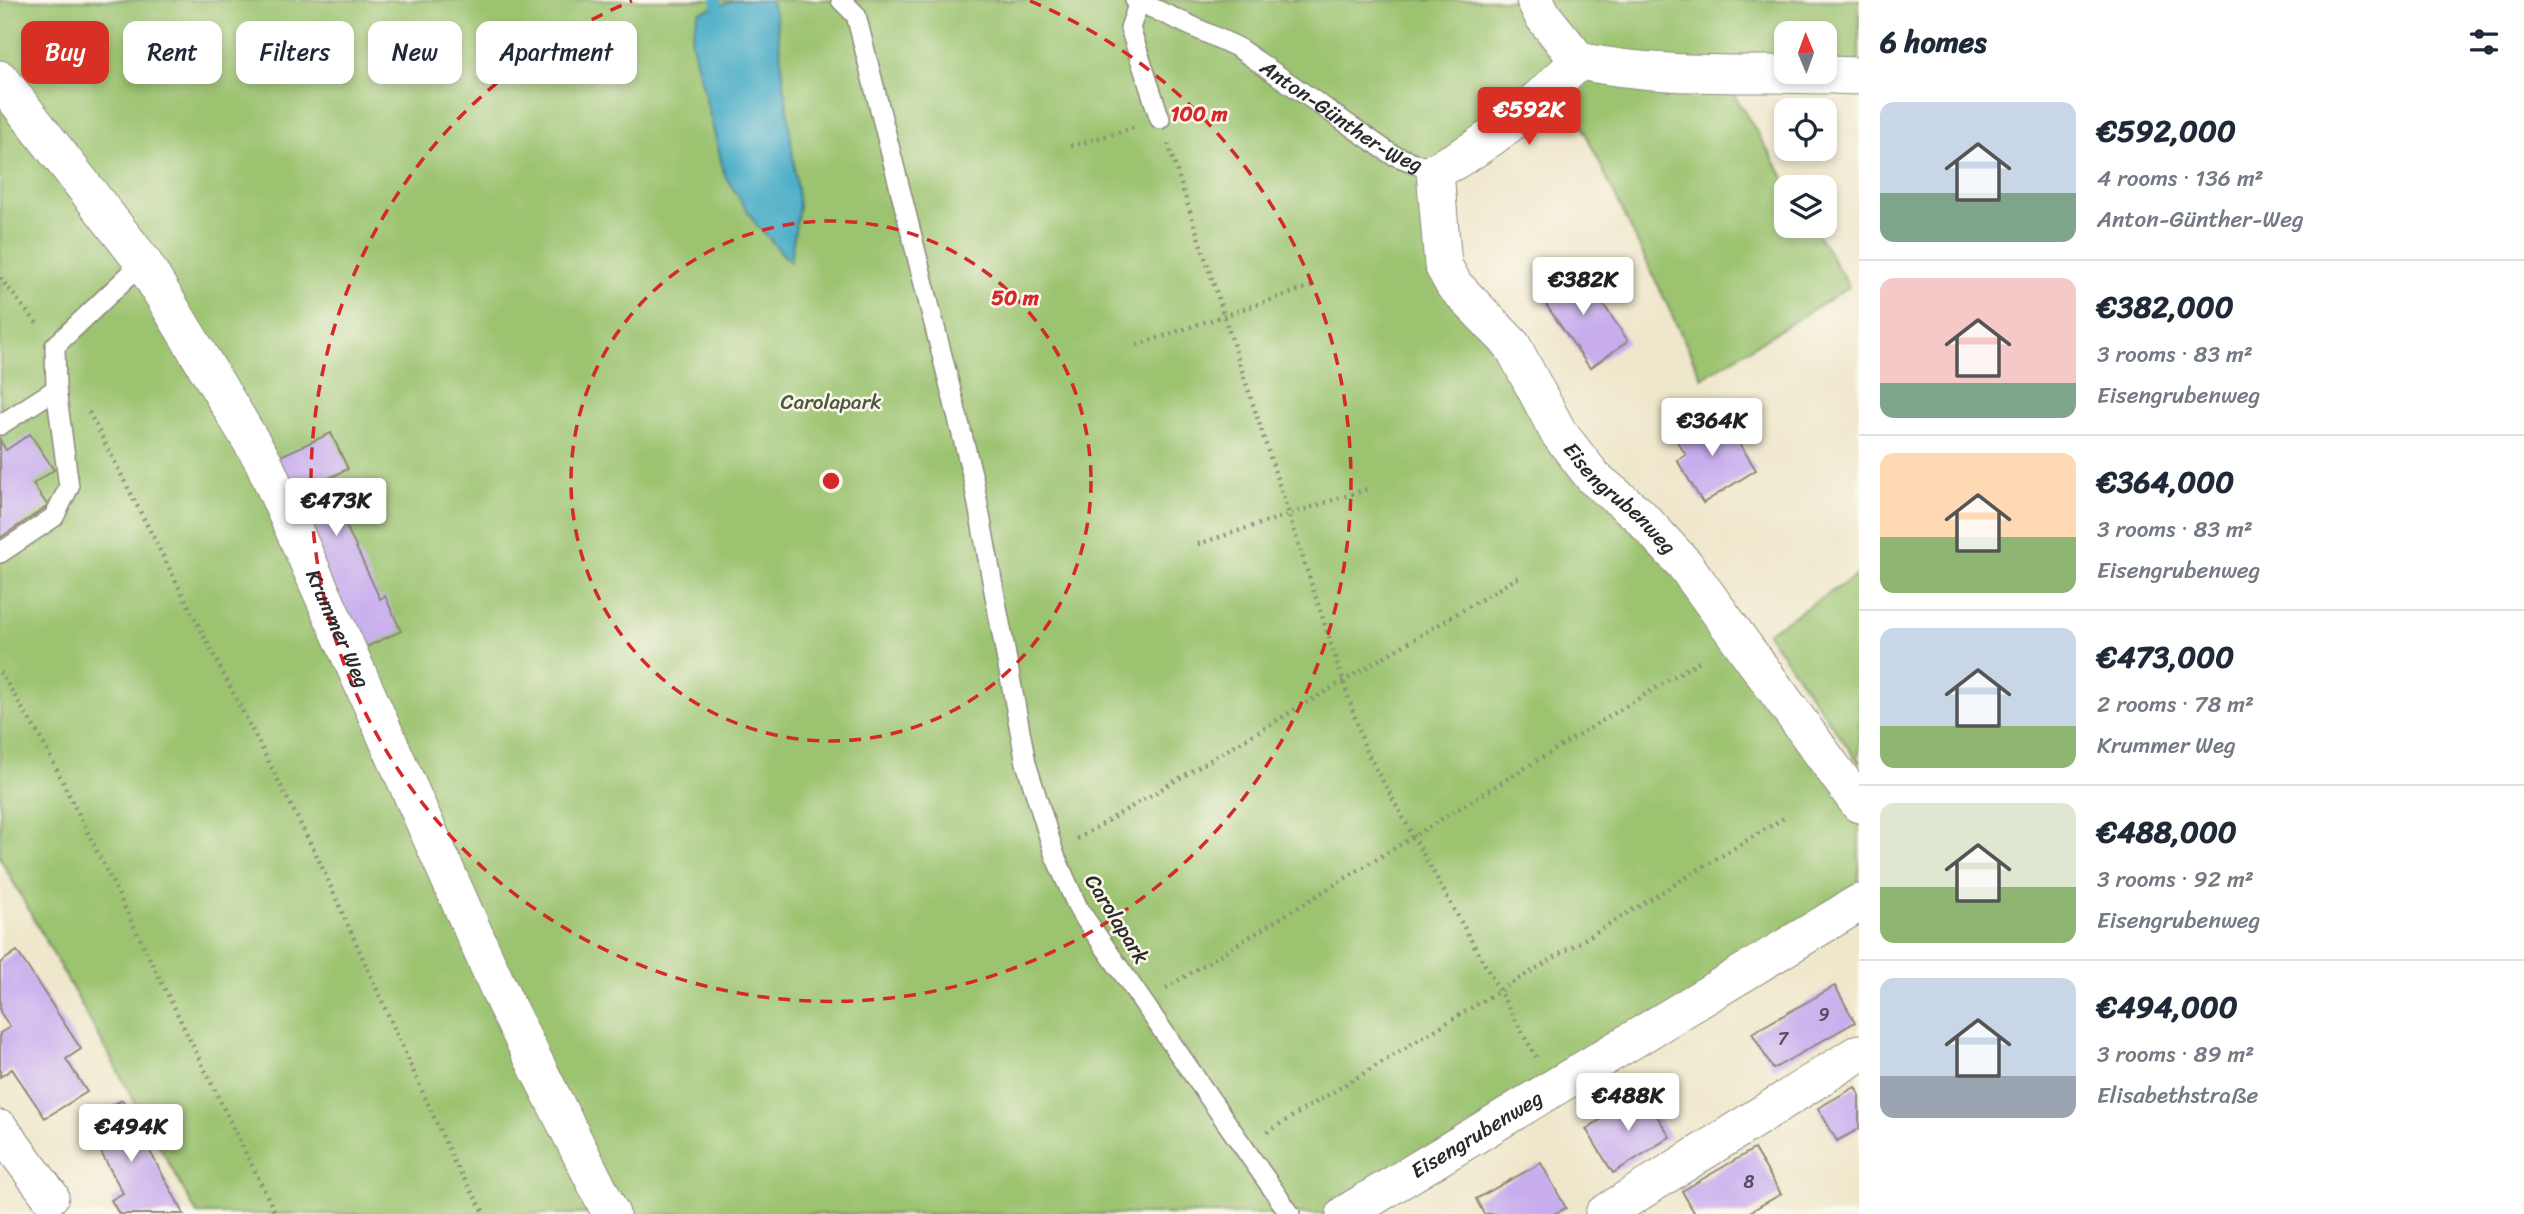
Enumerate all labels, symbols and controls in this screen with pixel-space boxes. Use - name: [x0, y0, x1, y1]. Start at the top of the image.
- text: 6 homes: [1880, 15, 1987, 69]
- chip: Buy: [21, 21, 109, 84]
- chip: Rent: [123, 21, 222, 84]
- chip: Filters: [236, 21, 354, 84]
- chip: New: [368, 21, 462, 84]
- chip: Apartment: [476, 21, 637, 84]
- north arrow: [1774, 21, 1838, 84]
- map controls: [1774, 21, 1837, 238]
- icon: filters: [2465, 23, 2503, 61]
- street label: Anton-Günther-Weg: [1251, 49, 1429, 184]
- pin: €592K: [1480, 88, 1578, 147]
- text: €592K: [1494, 89, 1564, 130]
- text: 100 m: [1170, 95, 1228, 133]
- button: locate: [1774, 98, 1837, 161]
- text: €592,000: [2097, 104, 2236, 158]
- icon: home: [1936, 130, 2020, 214]
- text: 4 rooms · 136 m²: [2097, 158, 2264, 199]
- button: layers: [1774, 175, 1837, 238]
- text: Anton-Günther-Weg: [2097, 199, 2304, 240]
- pin: €382K: [1534, 258, 1632, 317]
- text: €382K: [1548, 259, 1618, 300]
- text: 50 m: [991, 279, 1040, 317]
- text: €382,000: [2097, 280, 2234, 334]
- icon: home: [1936, 306, 2020, 390]
- text: 3 rooms · 83 m²: [2097, 334, 2253, 375]
- text: Eisengrubenweg: [2097, 375, 2260, 416]
- park label: Carolapark: [781, 383, 881, 421]
- pin: €364K: [1663, 398, 1761, 458]
- text: €364K: [1677, 400, 1747, 441]
- street label: Eisengrubenweg: [1553, 433, 1686, 564]
- text: €364,000: [2097, 455, 2234, 509]
- centre of rings: [819, 469, 843, 493]
- pin: €473K: [287, 478, 385, 538]
- text: €473K: [301, 480, 371, 521]
- icon: home: [1936, 481, 2020, 565]
- text: 3 rooms · 83 m²: [2097, 509, 2253, 550]
- text: Eisengrubenweg: [2097, 550, 2260, 591]
- street label: Krummer Weg: [295, 563, 381, 694]
- text: €473,000: [2097, 630, 2234, 684]
- icon: home: [1936, 656, 2020, 740]
- text: 2 rooms · 78 m²: [2097, 684, 2254, 725]
- text: Krummer Weg: [2097, 725, 2236, 766]
- text: €488,000: [2097, 805, 2237, 859]
- icon: home: [1936, 831, 2020, 915]
- text: 3 rooms · 92 m²: [2097, 859, 2254, 900]
- street label: Carolapark: [1074, 866, 1160, 972]
- text: Eisengrubenweg: [2097, 900, 2260, 941]
- text: €494,000: [2097, 980, 2238, 1034]
- house number: 9: [1818, 999, 1830, 1031]
- icon: home: [1936, 1006, 2020, 1090]
- house number: 7: [1778, 1023, 1790, 1055]
- text: 3 rooms · 89 m²: [2097, 1034, 2254, 1075]
- pin: €488K: [1579, 1074, 1677, 1133]
- text: €488K: [1592, 1075, 1664, 1116]
- text: Elisabethstraße: [2097, 1075, 2258, 1116]
- street label: Eisengrubenweg: [1403, 1079, 1551, 1189]
- pin: €494K: [82, 1104, 180, 1164]
- text: €494K: [95, 1106, 167, 1147]
- house number: 8: [1744, 1166, 1755, 1198]

